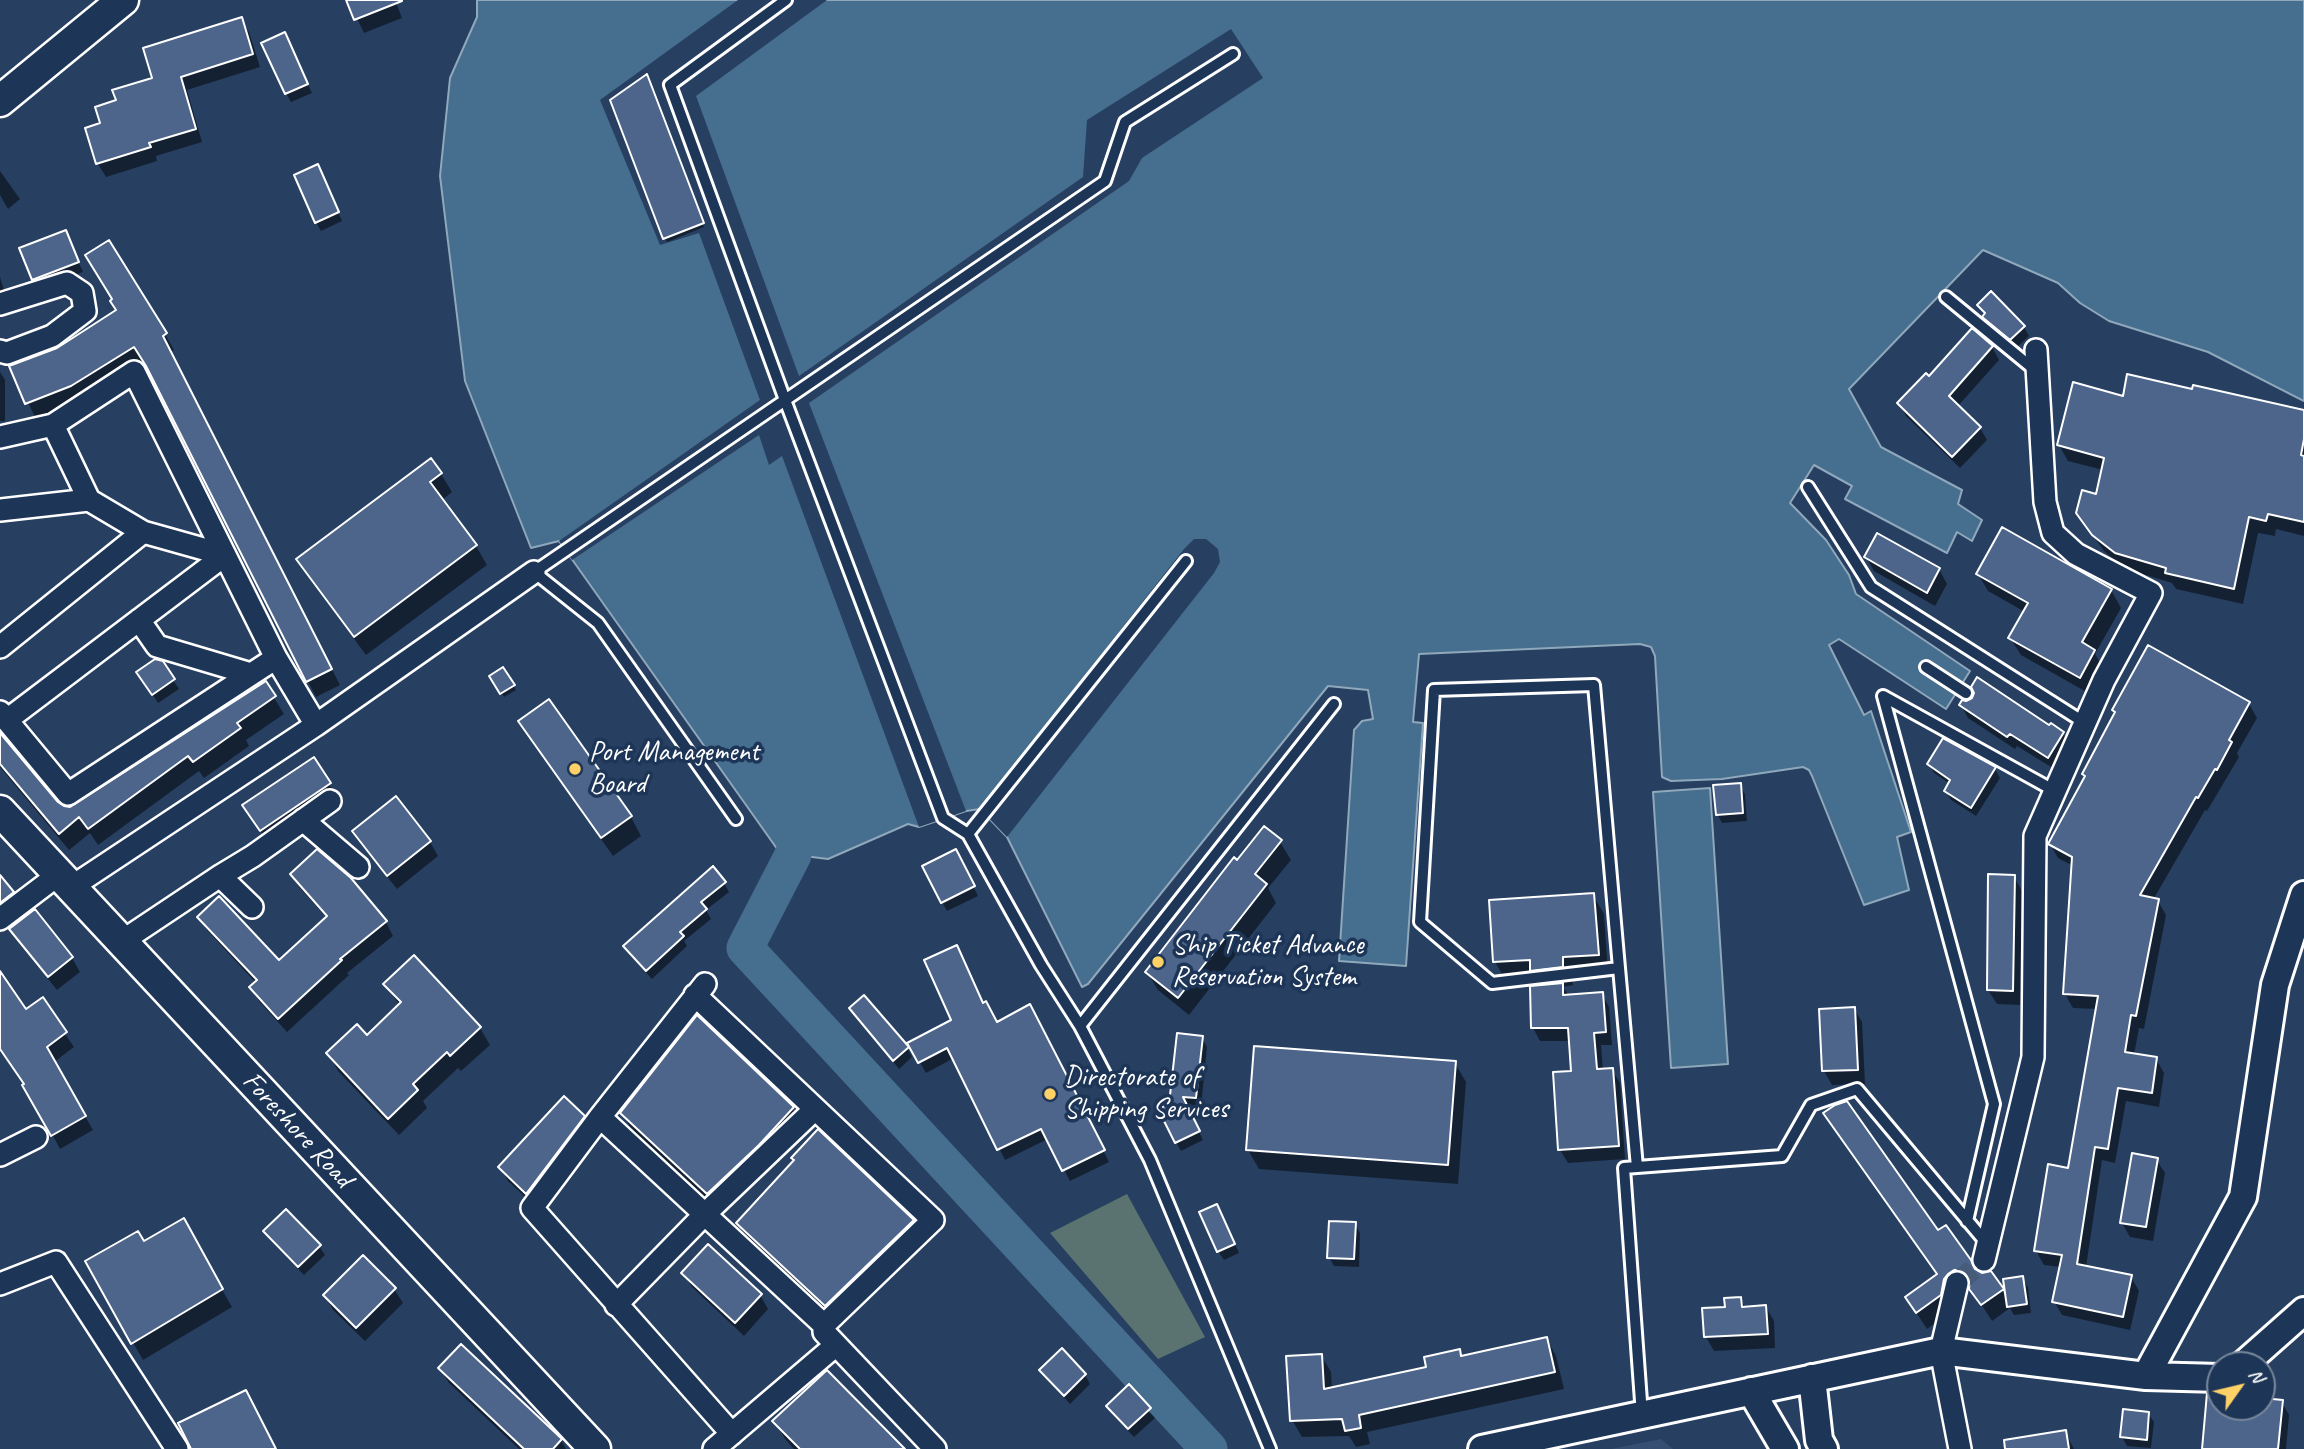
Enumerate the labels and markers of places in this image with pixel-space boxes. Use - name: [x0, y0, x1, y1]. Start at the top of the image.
- place label: Port Management Board: [589, 736, 759, 802]
- marker: Port Management Board: [567, 761, 583, 777]
- place label: Ship Ticket Advance Reservation System: [1172, 929, 1363, 995]
- marker: Ship Ticket Advance Reservation System: [1150, 954, 1166, 970]
- place label: Directorate of Shipping Services: [1064, 1061, 1228, 1127]
- marker: Directorate of Shipping Services: [1042, 1086, 1058, 1102]

